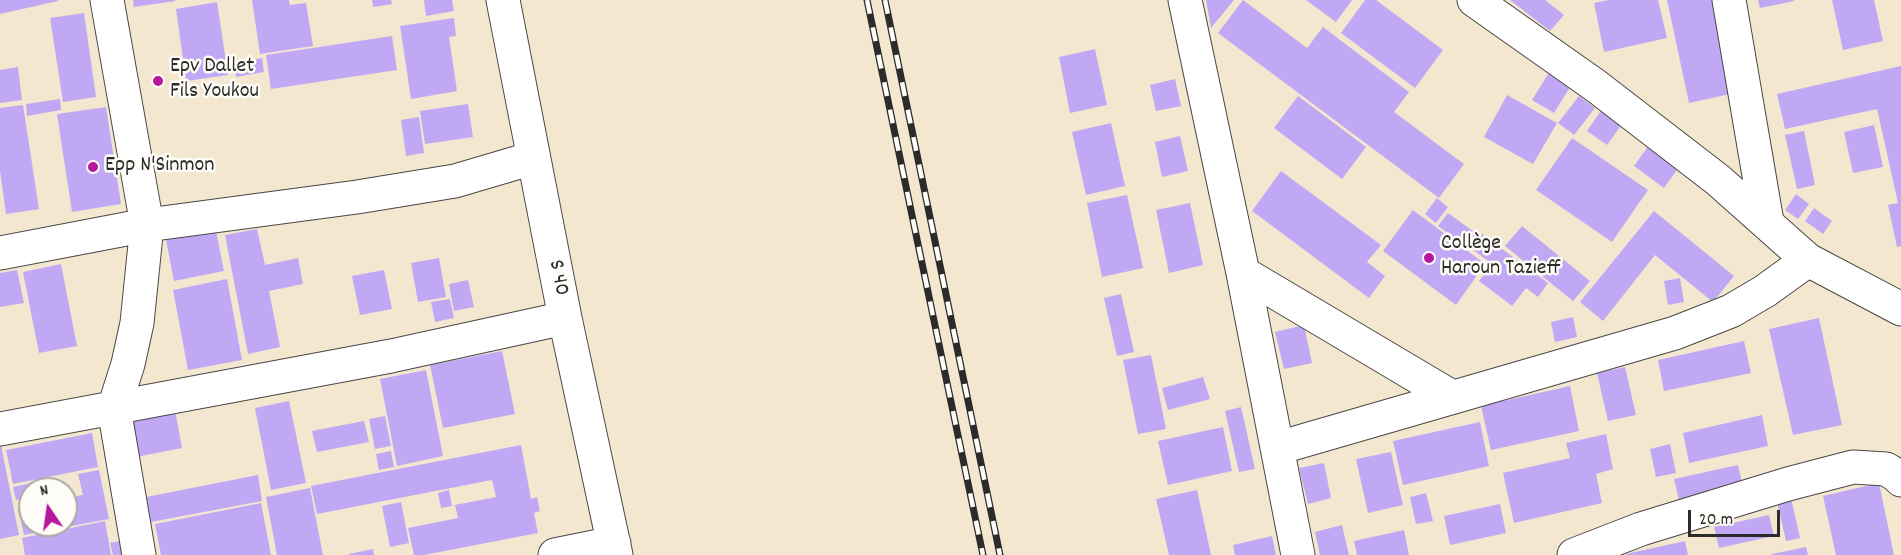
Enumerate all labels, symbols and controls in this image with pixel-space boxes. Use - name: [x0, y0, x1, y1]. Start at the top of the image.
- place label: Epv Dallet Fils Youkou: [170, 55, 259, 106]
- marker: Epv Dallet Fils Youkou: [151, 74, 165, 88]
- place label: Epp N'Sinmon: [105, 154, 214, 180]
- marker: Epp N'Sinmon: [86, 160, 100, 174]
- place label: Collège Haroun Tazieff: [1441, 232, 1561, 284]
- marker: Collège Haroun Tazieff: [1422, 251, 1436, 265]
- street label: S 40: [541, 258, 573, 298]
- north arrow: [18, 477, 78, 537]
- text: N: [38, 479, 51, 503]
- scale bar: [1691, 498, 1782, 536]
- text: 20 m: [1699, 508, 1733, 533]

